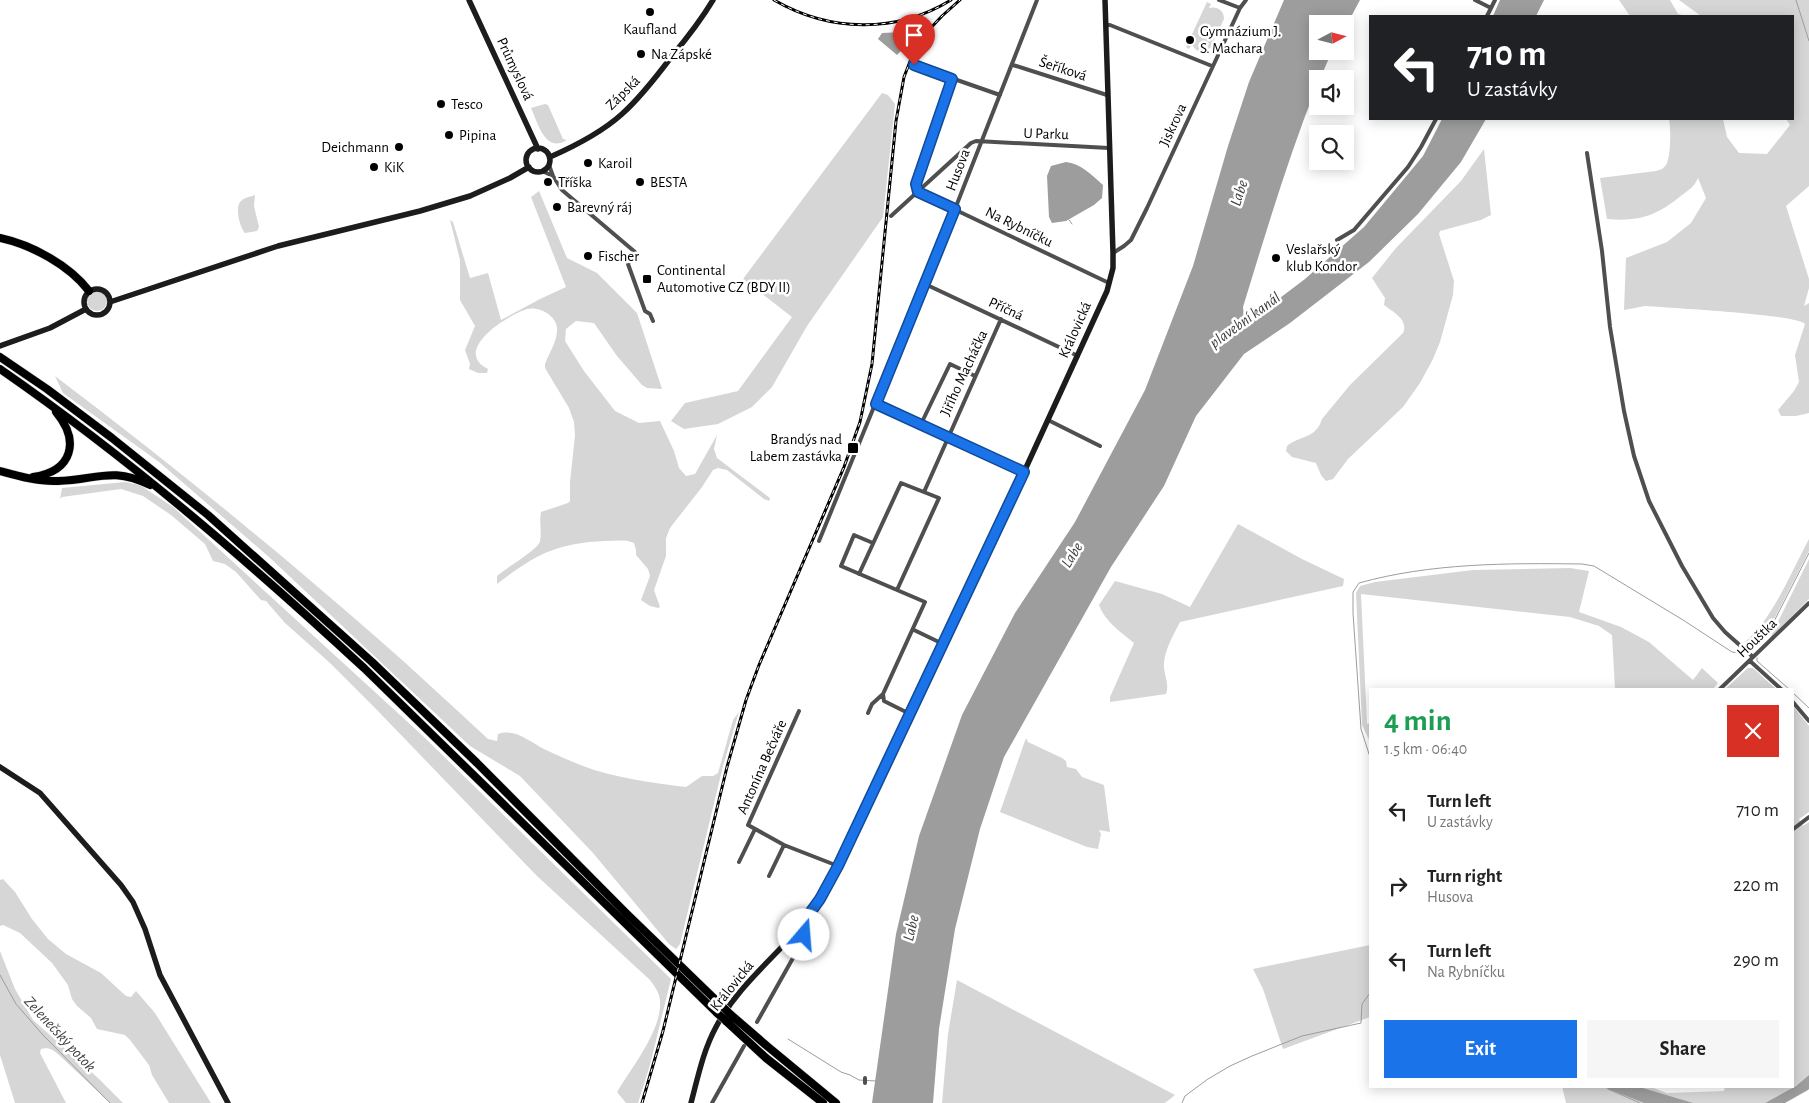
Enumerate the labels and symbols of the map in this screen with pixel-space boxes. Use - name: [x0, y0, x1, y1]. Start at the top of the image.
- marker: Kaufland: [644, 6, 656, 18]
- pin: [893, 14, 935, 65]
- north arrow: [1309, 15, 1354, 60]
- place label: Kaufland: [623, 22, 677, 37]
- place label: Gymnázium J. S. Machara: [1200, 24, 1281, 56]
- marker: Gymnázium J. S. Machara: [1184, 34, 1196, 46]
- street label: Průmyslová: [494, 35, 536, 103]
- place label: Na Zápské: [651, 47, 712, 62]
- marker: Na Zápské: [635, 48, 647, 60]
- street label: Šeříková: [1037, 53, 1089, 84]
- street label: Zápská: [603, 73, 643, 113]
- place label: Tesco: [451, 97, 483, 112]
- marker: Tesco: [435, 98, 447, 110]
- street label: Jiskrova: [1157, 101, 1189, 149]
- street label: U Parku: [1023, 126, 1069, 142]
- place label: Pipina: [459, 128, 496, 143]
- marker: Pipina: [443, 129, 455, 141]
- place label: Deichmann: [321, 140, 389, 155]
- marker: Deichmann: [393, 141, 405, 153]
- street label: Husova: [943, 147, 973, 193]
- place label: Karoil: [598, 156, 632, 171]
- marker: Karoil: [582, 157, 594, 169]
- place label: KiK: [384, 160, 405, 175]
- marker: KiK: [368, 161, 380, 173]
- place label: Tříška: [558, 175, 592, 190]
- place label: BESTA: [650, 175, 688, 190]
- marker: Tříška: [542, 176, 554, 188]
- marker: BESTA: [634, 176, 646, 188]
- water label: Labe: [1227, 178, 1251, 208]
- place label: Barevný ráj: [567, 200, 632, 215]
- marker: Barevný ráj: [551, 201, 563, 213]
- street label: Na Rybníčku: [983, 204, 1055, 250]
- place label: Veslařský klub Kondor: [1286, 242, 1357, 274]
- place label: Fischer: [598, 249, 639, 264]
- marker: Fischer: [582, 250, 594, 262]
- marker: Veslařský klub Kondor: [1270, 252, 1282, 264]
- place label: Continental Automotive CZ (BDY II): [657, 263, 791, 295]
- marker: Continental Automotive CZ (BDY II): [641, 273, 653, 285]
- water label: plavební kanál: [1207, 289, 1284, 352]
- street label: Příčná: [986, 295, 1026, 324]
- street label: Královická: [1056, 300, 1094, 360]
- street label: Jiřího Macháčka: [938, 328, 990, 418]
- place label: Brandýs nad Labem zastávka: [750, 432, 842, 464]
- marker: Brandýs nad Labem zastávka: [846, 441, 860, 455]
- water label: Labe: [1058, 540, 1086, 570]
- street label: Houštka: [1734, 616, 1780, 660]
- street label: Antonína Bečváře: [734, 717, 790, 817]
- position arrow: [777, 908, 829, 960]
- water label: Labe: [900, 913, 922, 943]
- street label: Královická: [707, 958, 757, 1014]
- water label: Zelenečský potok: [20, 993, 99, 1075]

